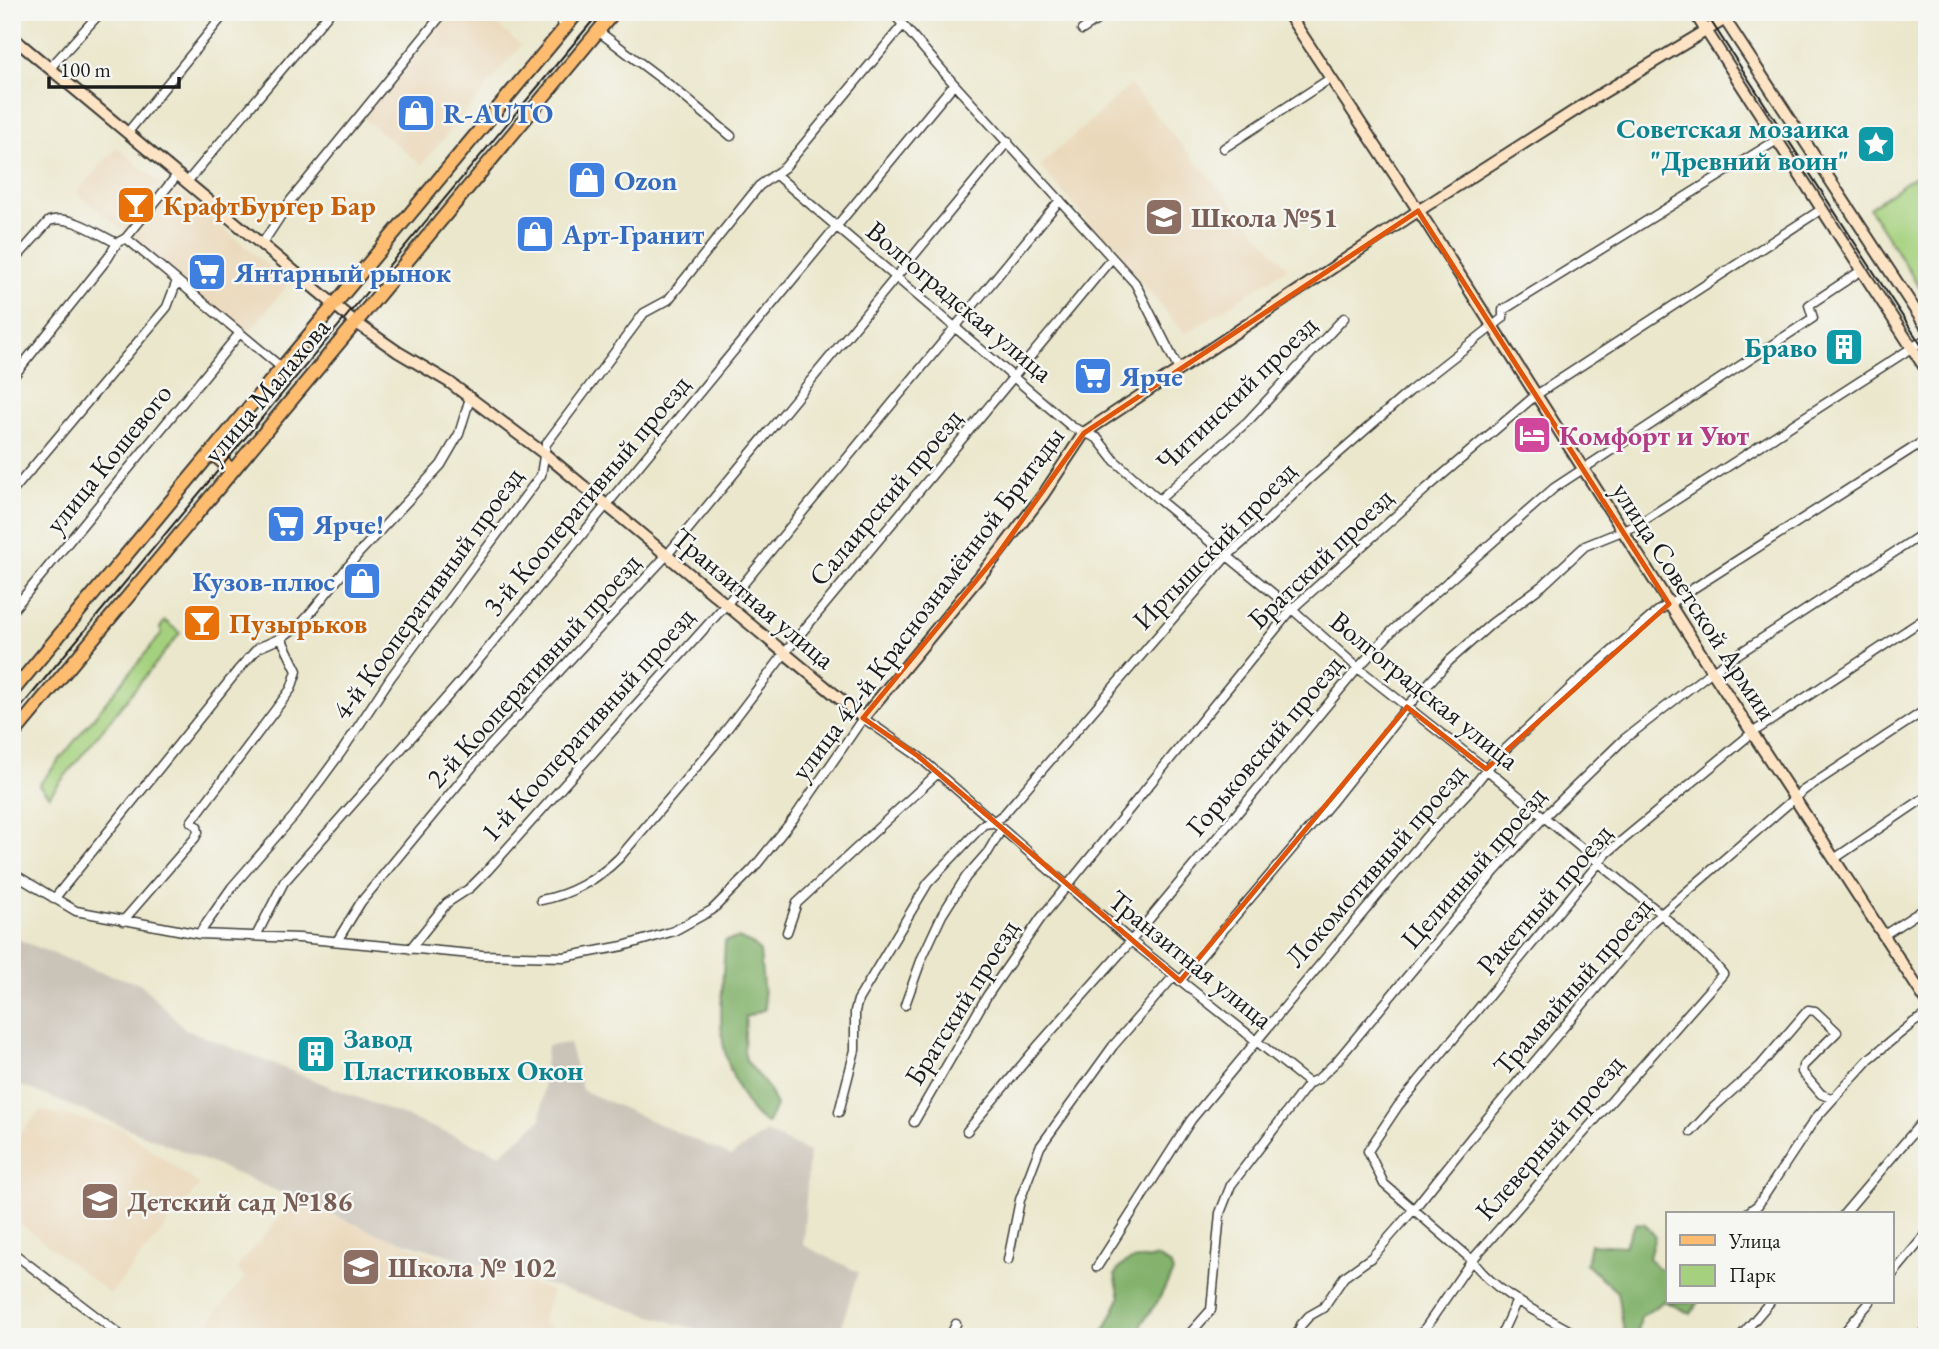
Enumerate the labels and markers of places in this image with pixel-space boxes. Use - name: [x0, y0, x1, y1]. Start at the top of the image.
- shop icon: R-AUTO: [395, 92, 437, 134]
- place label: R-AUTO: [443, 95, 553, 131]
- place label: Советская мозаика "Древний воин": [1616, 110, 1850, 178]
- place icon: Советская мозаика "Древний воин": [1855, 123, 1897, 165]
- shop icon: Ozon: [566, 159, 608, 201]
- place label: Ozon: [614, 162, 678, 198]
- bar icon: КрафтБургер Бар: [115, 184, 157, 226]
- place label: КрафтБургер Бар: [163, 187, 376, 223]
- school or university icon: Школа №51: [1143, 196, 1185, 238]
- place label: Школа №51: [1191, 199, 1338, 235]
- shop icon: Арт-Гранит: [514, 213, 556, 255]
- place label: Арт-Гранит: [561, 216, 705, 252]
- supermarket icon: Янтарный рынок: [186, 251, 228, 293]
- place label: Янтарный рынок: [233, 254, 452, 290]
- building icon: Браво: [1823, 326, 1865, 368]
- place label: Браво: [1744, 329, 1817, 365]
- supermarket icon: Ярче: [1072, 355, 1114, 397]
- place label: Ярче: [1119, 358, 1183, 394]
- hotel icon: Комфорт и Уют: [1511, 414, 1553, 456]
- place label: Комфорт и Уют: [1559, 417, 1749, 453]
- supermarket icon: Ярче!: [265, 503, 307, 545]
- place label: Ярче!: [312, 506, 384, 542]
- shop icon: Кузов-плюс: [341, 560, 383, 602]
- place label: Кузов-плюс: [192, 563, 335, 599]
- bar icon: Пузырьков: [181, 602, 223, 644]
- place label: Пузырьков: [229, 605, 367, 641]
- place label: Завод Пластиковых Окон: [343, 1020, 584, 1088]
- building icon: Завод Пластиковых Окон: [295, 1033, 337, 1075]
- school or university icon: Детский сад №186: [79, 1180, 121, 1222]
- place label: Детский сад №186: [127, 1183, 352, 1219]
- school or university icon: Школа № 102: [340, 1246, 382, 1288]
- place label: Школа № 102: [388, 1249, 557, 1285]

